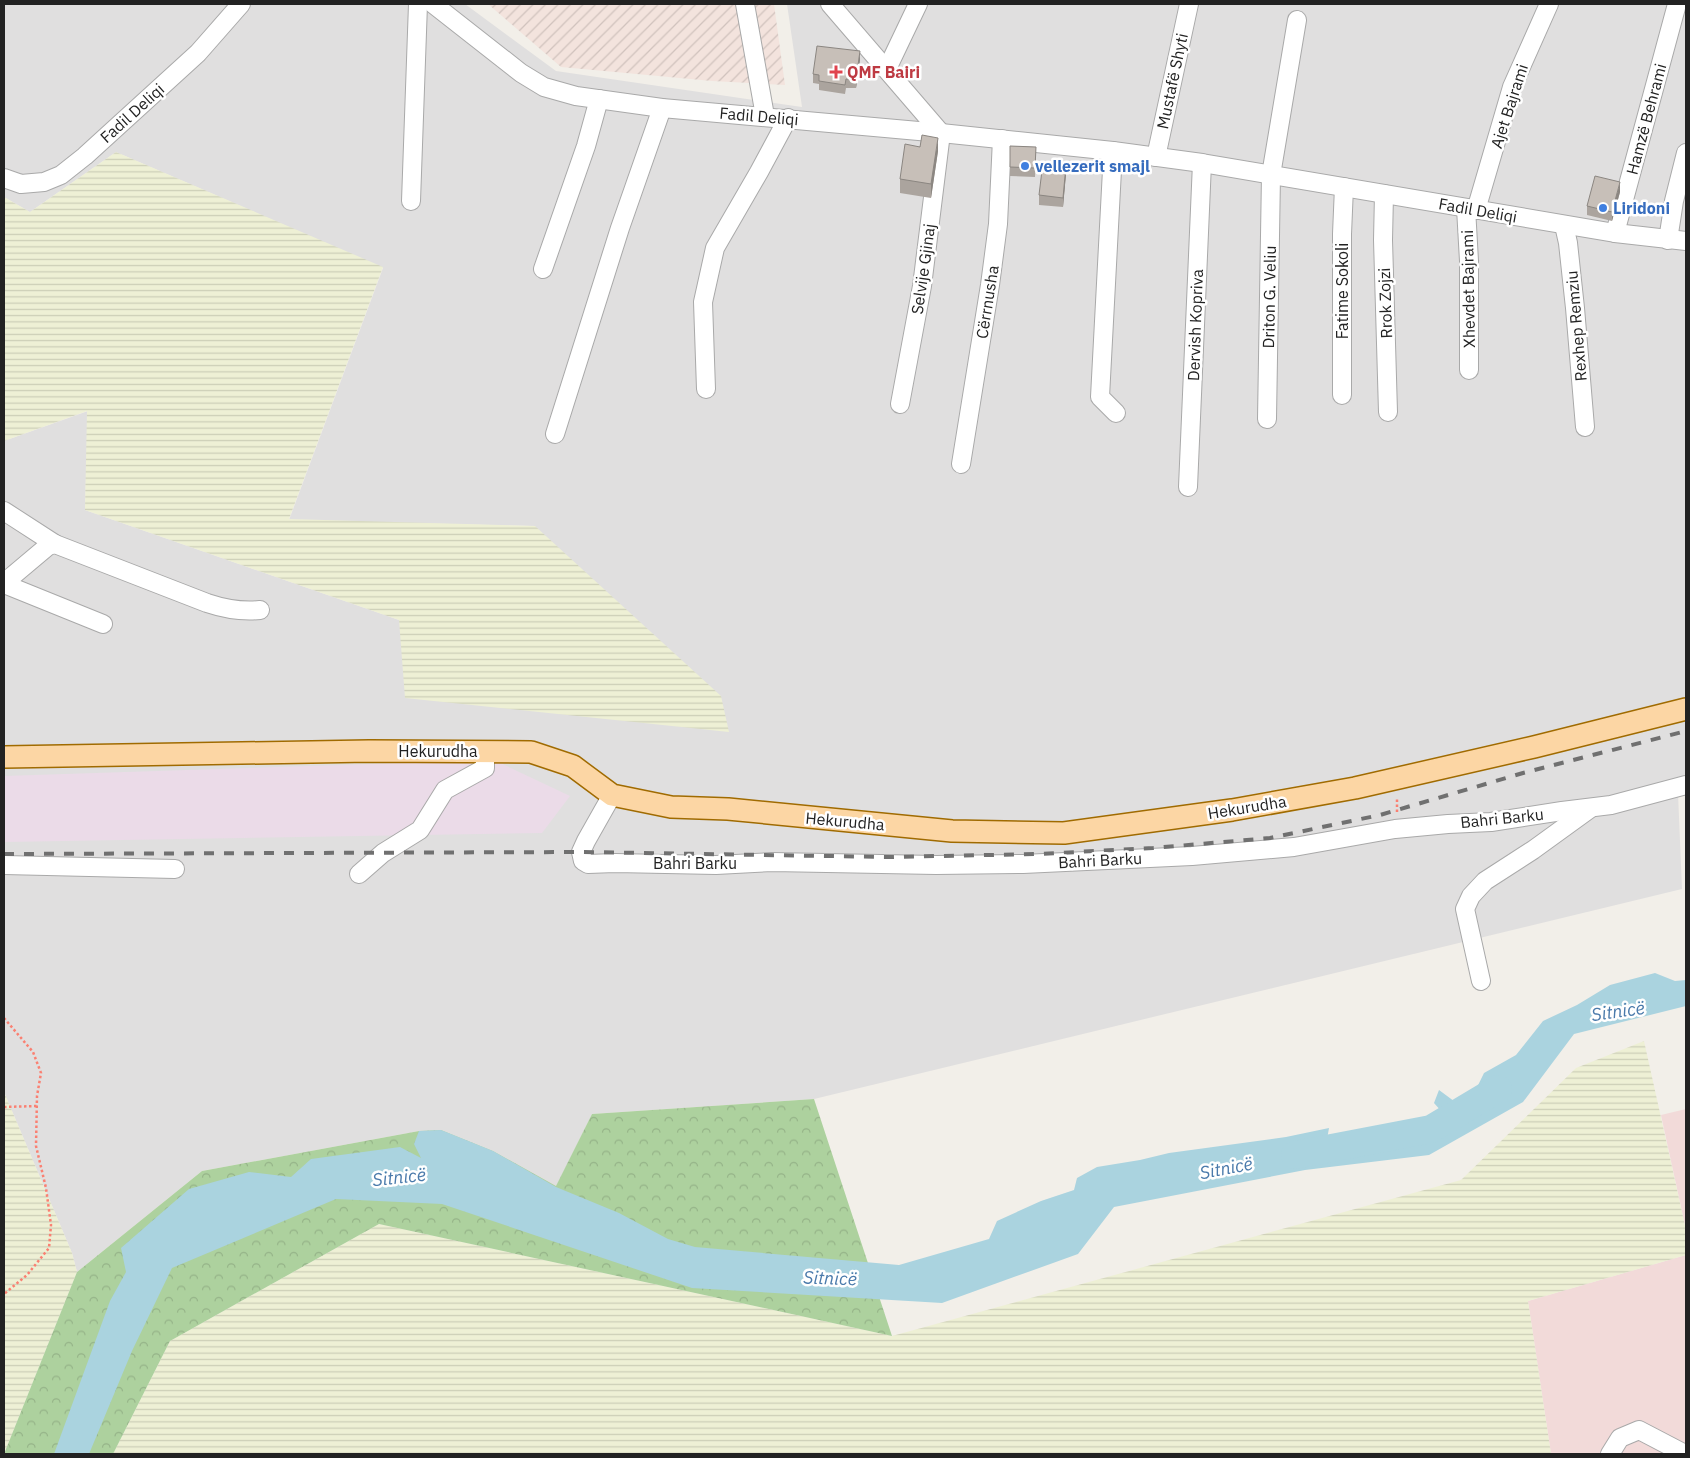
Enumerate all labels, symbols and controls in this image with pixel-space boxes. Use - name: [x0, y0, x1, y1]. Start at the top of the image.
- street label: Mustafë Shyti: [1152, 31, 1192, 131]
- street label: Ajet Bajrami: [1486, 61, 1532, 151]
- street label: Hamzë Behrami: [1622, 61, 1670, 177]
- place label: QMF Bairi: [847, 62, 920, 82]
- marker: QMF Bairi: [829, 65, 843, 79]
- street label: Fadil Deliqi: [96, 79, 168, 147]
- street label: Fadil Deliqi: [719, 103, 799, 129]
- place label: vellezerit smajl: [1035, 156, 1150, 176]
- marker: vellezerit smajl: [1019, 160, 1031, 172]
- street label: Fadil Deliqi: [1437, 193, 1519, 227]
- place label: Liridoni: [1613, 198, 1670, 218]
- marker: Liridoni: [1597, 202, 1609, 214]
- street label: Selvije Gjinaj: [907, 222, 939, 316]
- street label: Xhevdet Bajrami: [1457, 230, 1479, 348]
- street label: Fatime Sokoli: [1332, 243, 1352, 339]
- street label: Driton G. Veliu: [1258, 245, 1280, 349]
- street label: Cërrnusha: [971, 263, 1003, 340]
- street label: Rrok Zojzi: [1374, 267, 1396, 339]
- street label: Dervish Kopriva: [1183, 268, 1207, 381]
- street label: Rexhep Remziu: [1561, 270, 1591, 382]
- street label: Hekurudha: [398, 741, 478, 761]
- street label: Hekurudha: [1206, 791, 1288, 823]
- street label: Bahri Barku: [1459, 804, 1545, 832]
- street label: Hekurudha: [805, 808, 886, 834]
- street label: Bahri Barku: [1058, 848, 1142, 872]
- street label: Bahri Barku: [653, 853, 737, 873]
- water label: Sitnicë: [1590, 996, 1646, 1026]
- water label: Sitnicë: [1197, 1152, 1255, 1184]
- water label: Sitnicë: [371, 1163, 427, 1191]
- water label: Sitnicë: [803, 1266, 857, 1290]

